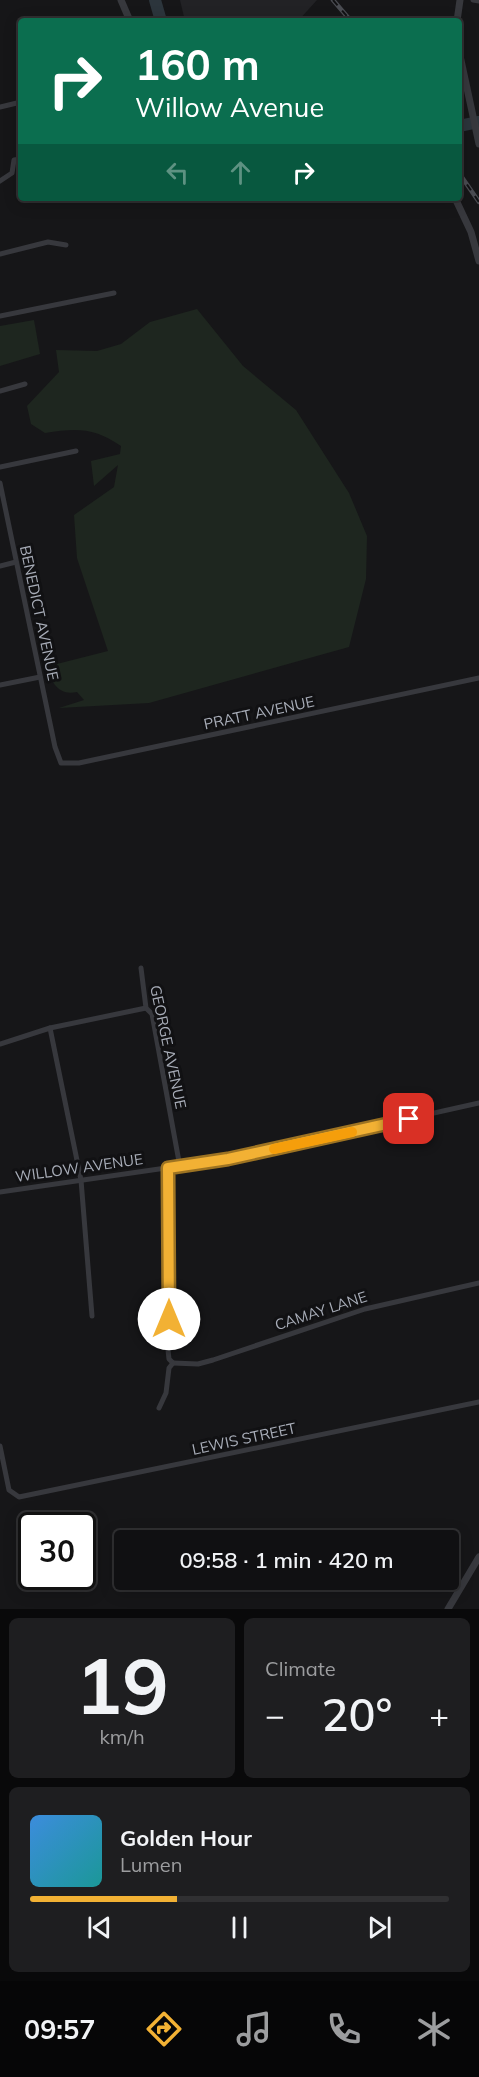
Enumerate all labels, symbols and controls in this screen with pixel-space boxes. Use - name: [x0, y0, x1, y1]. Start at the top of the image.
- text: 160 m: [135, 38, 260, 91]
- icon: right: [36, 42, 114, 120]
- text: Willow Avenue: [135, 90, 324, 124]
- icon: left: [161, 156, 194, 189]
- icon: ahead: [224, 156, 257, 189]
- icon: right: [287, 156, 320, 189]
- street label: BENEDICT AVENUE: [16, 544, 63, 682]
- street label: PRATT AVENUE: [202, 691, 316, 734]
- street label: GEORGE AVENUE: [146, 983, 191, 1111]
- pin: [383, 1093, 434, 1144]
- icon: arrive: [392, 1102, 425, 1135]
- street label: WILLOW AVENUE: [14, 1149, 144, 1186]
- position arrow: [137, 1287, 201, 1351]
- street label: CAMAY LANE: [272, 1287, 370, 1334]
- street label: LEWIS STREET: [190, 1418, 298, 1459]
- speed limit sign: 30: [18, 1512, 96, 1590]
- text: 09:58 · 1 min · 420 m: [179, 1546, 394, 1574]
- text: 19: [75, 1636, 169, 1734]
- text: Climate: [265, 1656, 336, 1681]
- text: 20°: [322, 1686, 392, 1742]
- text: −: [265, 1694, 285, 1735]
- text: +: [429, 1694, 449, 1735]
- text: km/h: [99, 1724, 145, 1749]
- text: Golden Hour: [120, 1824, 252, 1852]
- text: Lumen: [120, 1852, 182, 1877]
- icon: previous: [83, 1911, 116, 1944]
- icon: pause: [223, 1911, 256, 1944]
- icon: next: [363, 1911, 396, 1944]
- icon: directions: [143, 2008, 185, 2050]
- icon: music: [233, 2008, 275, 2050]
- icon: phone: [323, 2008, 365, 2050]
- icon: climate: [413, 2008, 455, 2050]
- text: 09:57: [24, 2012, 95, 2046]

